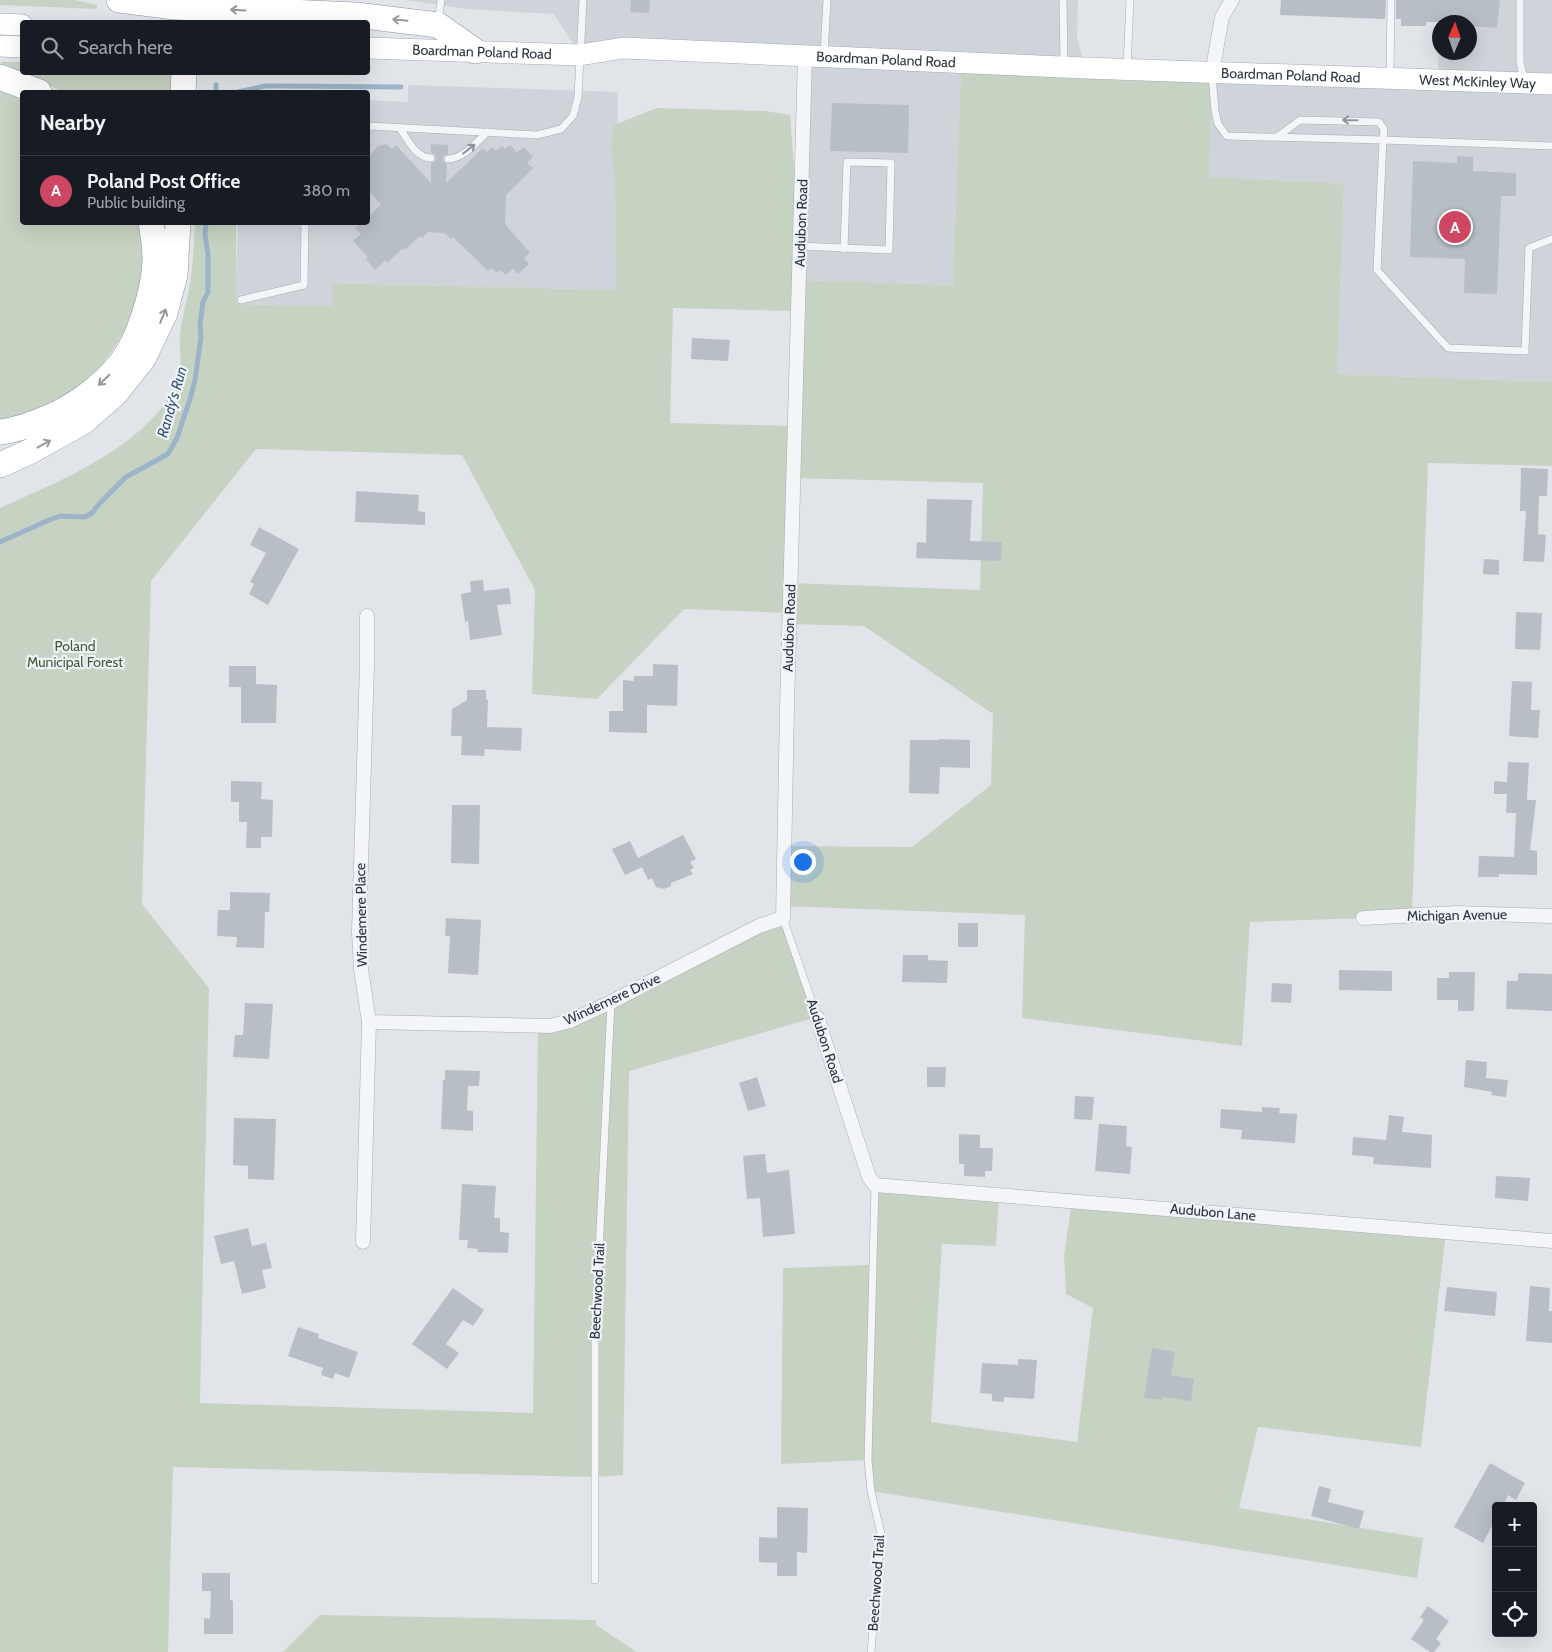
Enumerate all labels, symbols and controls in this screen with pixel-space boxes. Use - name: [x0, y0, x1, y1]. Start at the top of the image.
- one-way arrow: [230, 5, 246, 14]
- one-way arrow: [392, 15, 408, 25]
- north arrow: [1432, 15, 1477, 60]
- search box: [20, 20, 370, 75]
- icon: search: [38, 34, 66, 62]
- text: Search here: [78, 36, 172, 59]
- street label: Boardman Poland Road: [412, 40, 552, 63]
- street label: Boardman Poland Road: [816, 47, 956, 71]
- street label: Boardman Poland Road: [1221, 64, 1361, 86]
- street label: West McKinley Way: [1419, 70, 1536, 92]
- text: Nearby: [40, 110, 106, 135]
- one-way arrow: [1342, 116, 1358, 125]
- one-way arrow: [462, 143, 475, 154]
- text: Poland Post Office: [87, 170, 240, 193]
- street label: Audubon Road: [790, 179, 812, 267]
- text: A: [51, 181, 61, 200]
- text: 380 m: [303, 181, 350, 200]
- text: Public building: [87, 193, 185, 212]
- pin: A: [1439, 208, 1471, 246]
- one-way arrow: [159, 309, 169, 324]
- water label: Randy's Run: [153, 364, 191, 440]
- one-way arrow: [97, 374, 110, 386]
- one-way arrow: [36, 438, 51, 448]
- street label: Audubon Road: [778, 584, 800, 672]
- park label: Poland Municipal Forest: [27, 637, 123, 671]
- your location: [790, 849, 816, 875]
- street label: Windemere Place: [351, 863, 371, 967]
- street label: Michigan Avenue: [1407, 905, 1507, 925]
- street label: Windemere Drive: [561, 969, 663, 1029]
- street label: Audubon Road: [803, 997, 847, 1085]
- street label: Audubon Lane: [1169, 1199, 1257, 1225]
- street label: Beechwood Trail: [585, 1242, 609, 1340]
- map controls: [1492, 1502, 1537, 1637]
- button: +: [1492, 1502, 1537, 1547]
- street label: Beechwood Trail: [864, 1534, 888, 1632]
- button: −: [1492, 1547, 1537, 1592]
- button: locate: [1492, 1592, 1537, 1637]

